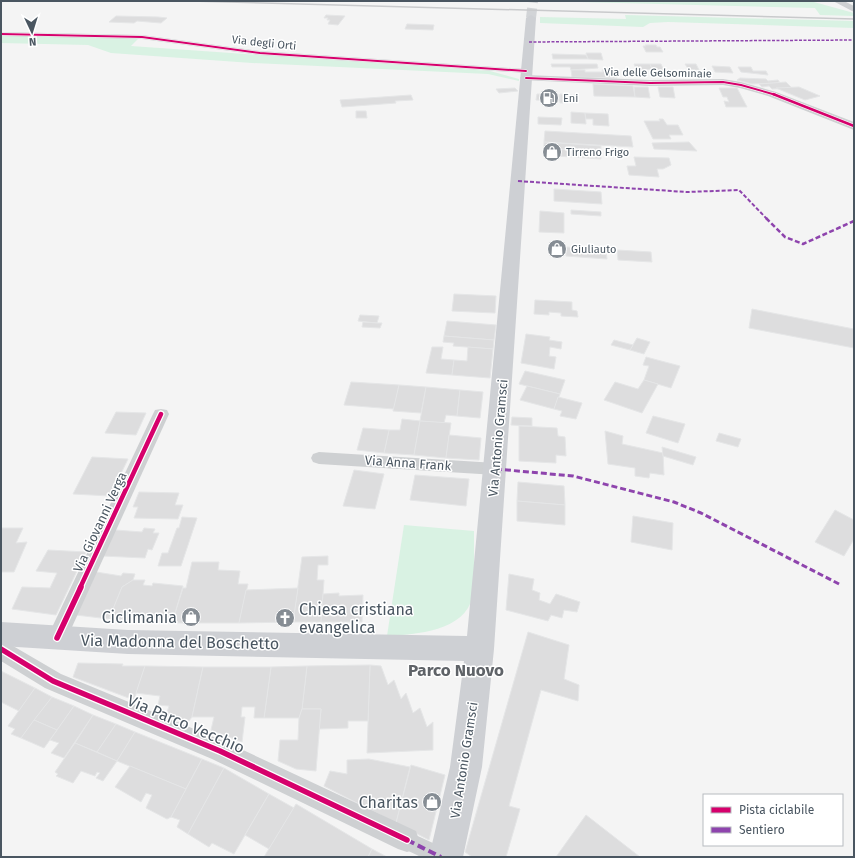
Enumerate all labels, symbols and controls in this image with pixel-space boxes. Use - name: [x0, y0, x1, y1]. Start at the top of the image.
- north arrow: [12, 12, 52, 52]
- street label: Via degli Orti: [231, 33, 297, 53]
- text: N: [29, 35, 37, 48]
- street label: Via delle Gelsominaie: [604, 66, 712, 80]
- fuel station icon: Eni: [538, 87, 560, 109]
- place label: Eni: [563, 92, 578, 105]
- shop icon: Tirreno Frigo: [541, 141, 563, 163]
- place label: Tirreno Frigo: [566, 146, 629, 159]
- shop icon: Giuliauto: [546, 238, 568, 260]
- place label: Giuliauto: [571, 243, 616, 256]
- street label: Via Antonio Gramsci: [485, 379, 511, 497]
- street label: Via Anna Frank: [364, 453, 452, 474]
- street label: Via Giovanni Verga: [70, 470, 130, 574]
- place label: Chiesa cristiana evangelica: [299, 600, 414, 637]
- shop icon: Ciclimania: [180, 606, 202, 628]
- church icon: Chiesa cristiana evangelica: [274, 607, 296, 629]
- place label: Ciclimania: [102, 608, 177, 627]
- street label: Via Madonna del Boschetto: [81, 631, 279, 653]
- district label: Parco Nuovo: [408, 660, 504, 681]
- street label: Via Parco Vecchio: [125, 691, 247, 757]
- street label: Via Antonio Gramsci: [447, 701, 481, 819]
- shop icon: Charitas: [421, 791, 443, 813]
- place label: Charitas: [359, 793, 418, 812]
- legend: [703, 794, 843, 846]
- text: Pista ciclabile: [739, 803, 814, 817]
- text: Sentiero: [739, 823, 785, 837]

